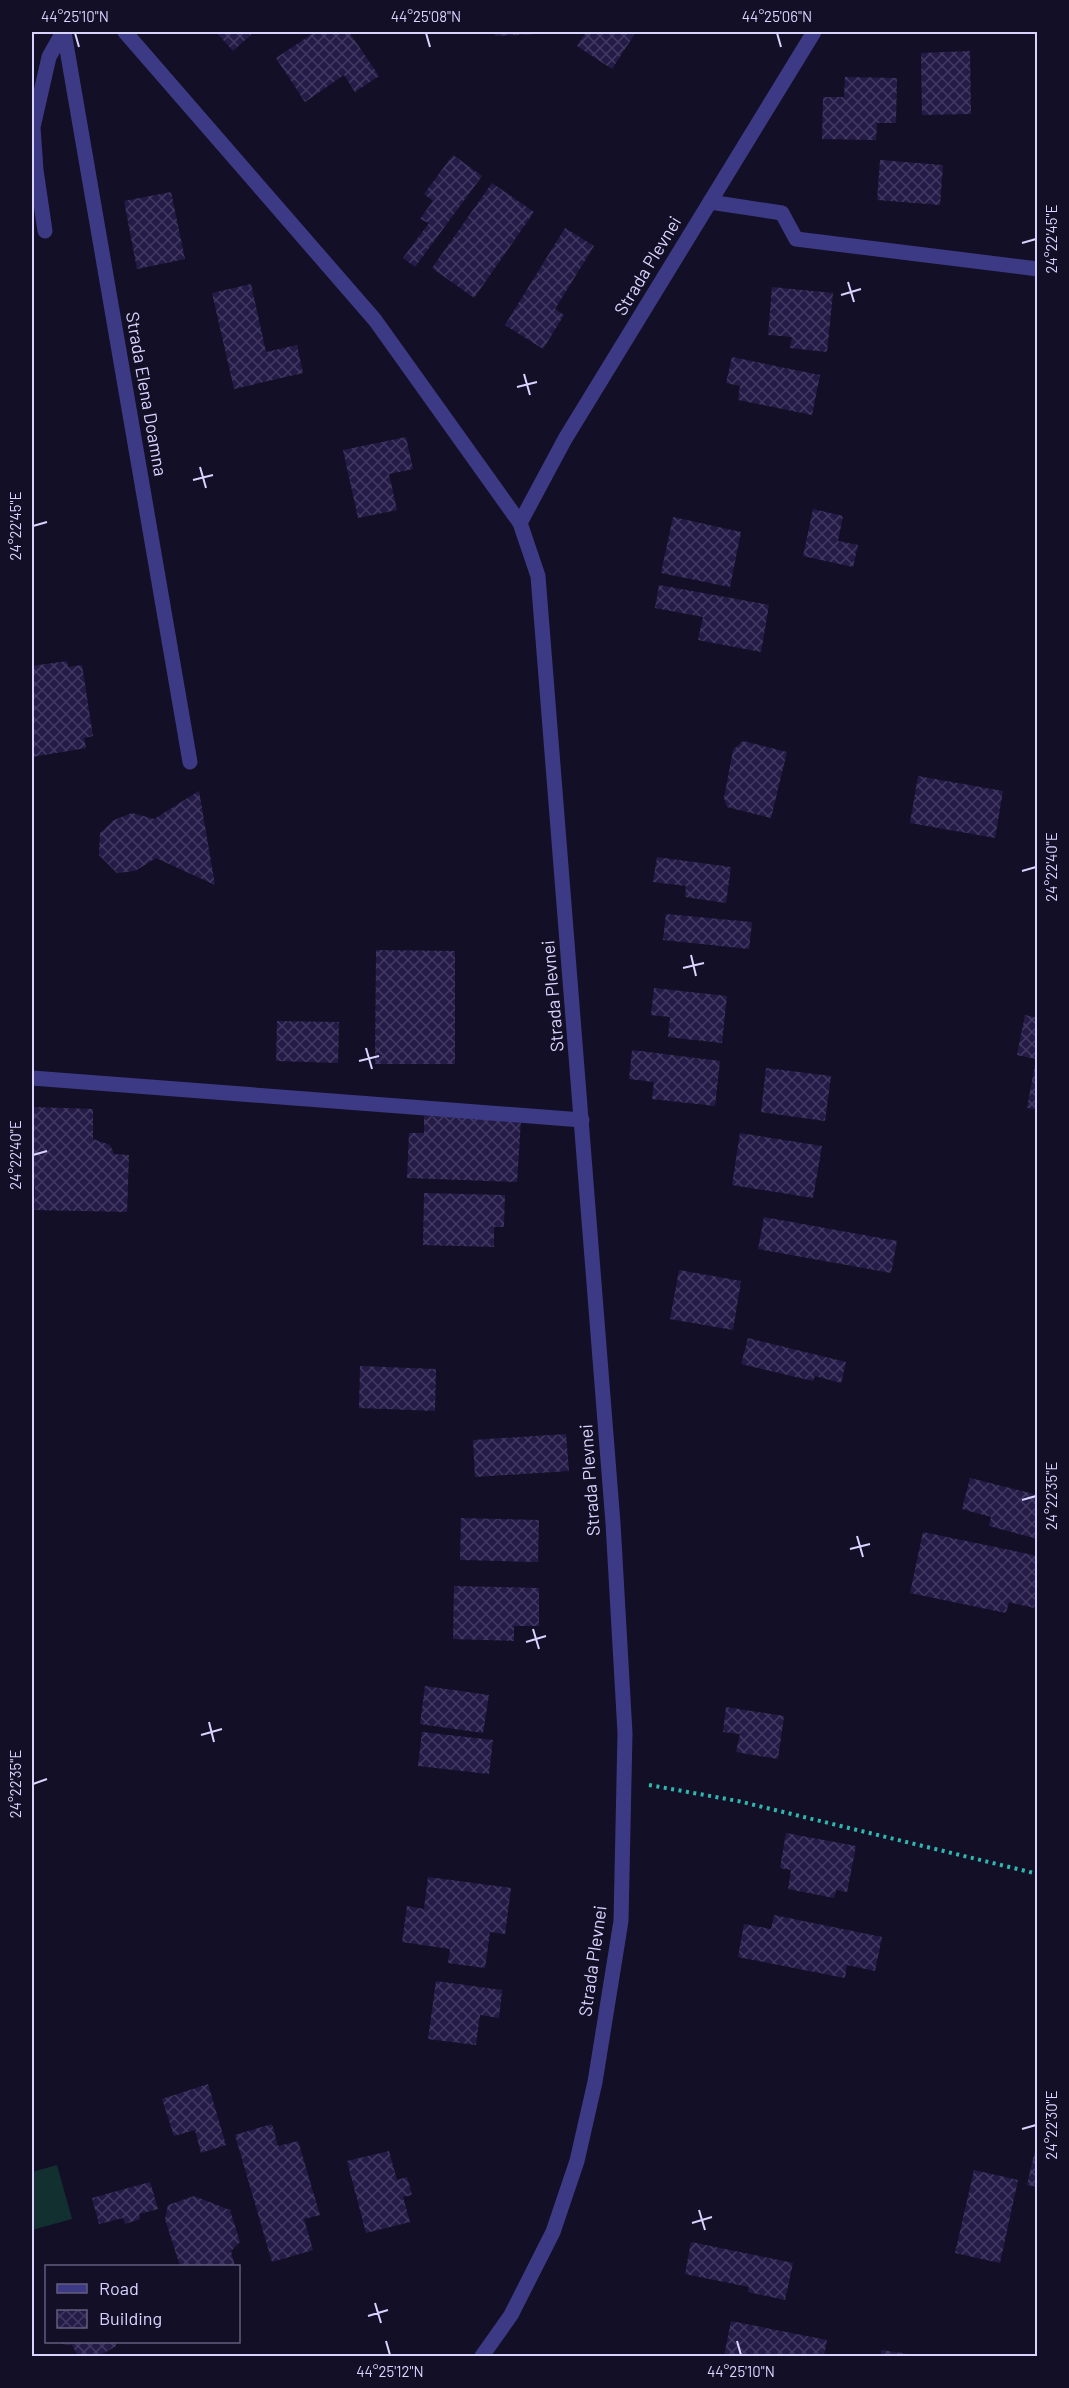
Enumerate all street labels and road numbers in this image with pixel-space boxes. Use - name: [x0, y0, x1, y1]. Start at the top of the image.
- street label: Strada Plevnei: [609, 212, 685, 319]
- street label: Strada Elena Doamna: [122, 310, 172, 478]
- street label: Strada Plevnei: [536, 939, 568, 1053]
- street label: Strada Plevnei: [574, 1424, 604, 1537]
- street label: Strada Plevnei: [573, 1904, 611, 2018]

